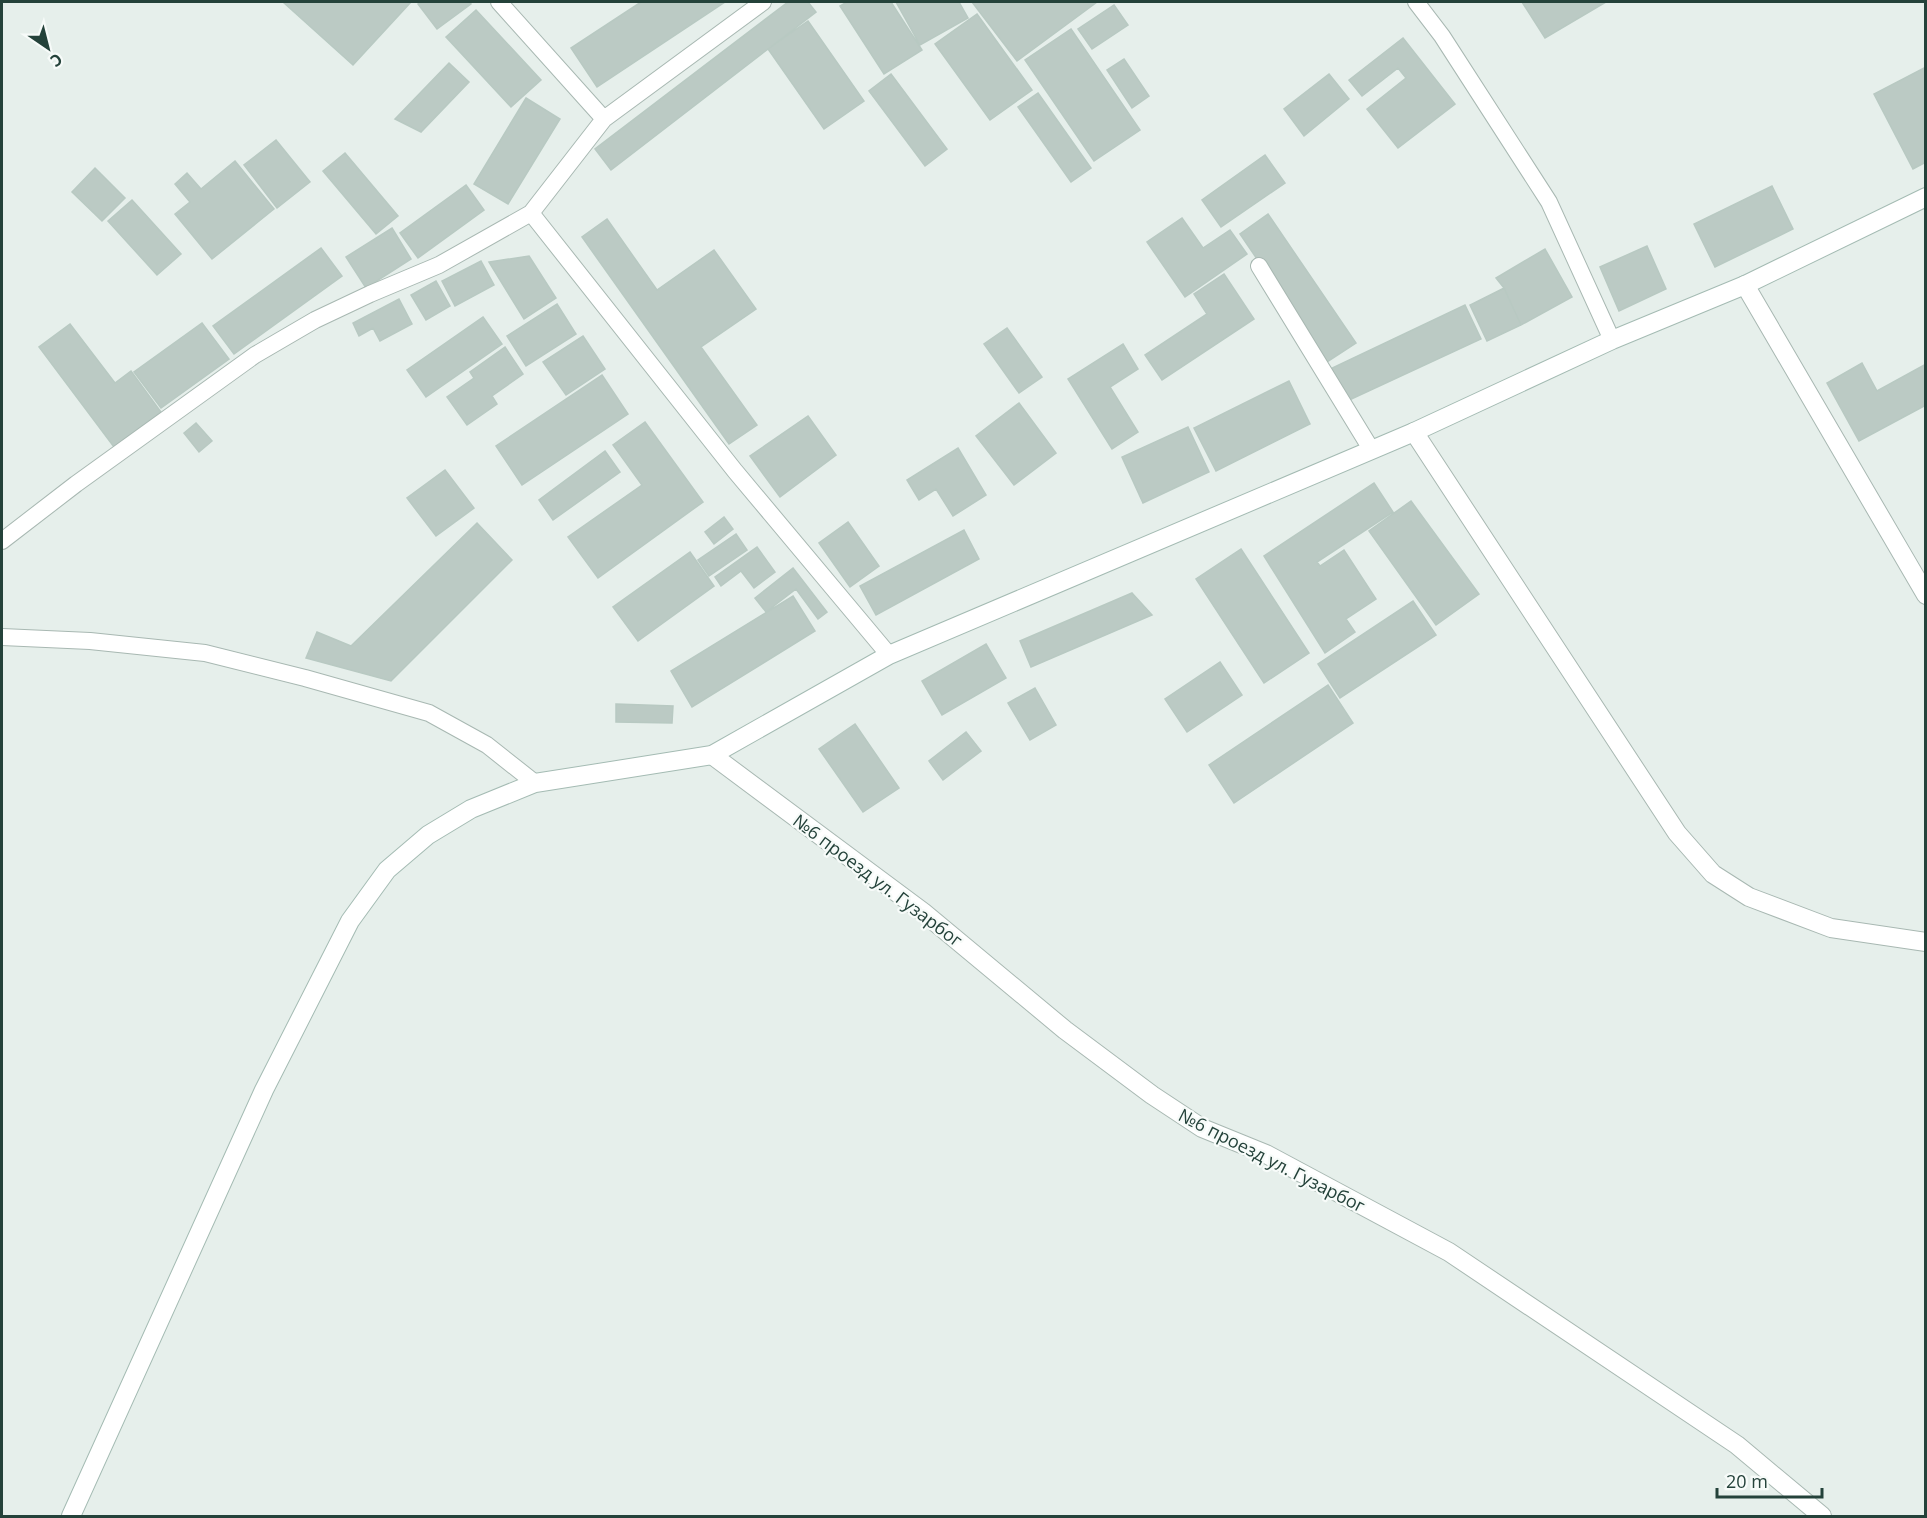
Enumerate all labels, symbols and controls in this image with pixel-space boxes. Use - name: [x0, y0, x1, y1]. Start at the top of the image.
- north arrow: [18, 18, 78, 78]
- text: С: [46, 48, 67, 72]
- street label: №6 проезд ул. Гузарбог: [788, 808, 968, 952]
- street label: №6 проезд ул. Гузарбог: [1175, 1102, 1370, 1218]
- scale bar: [1717, 1461, 1822, 1499]
- text: 20 m: [1726, 1469, 1768, 1493]

